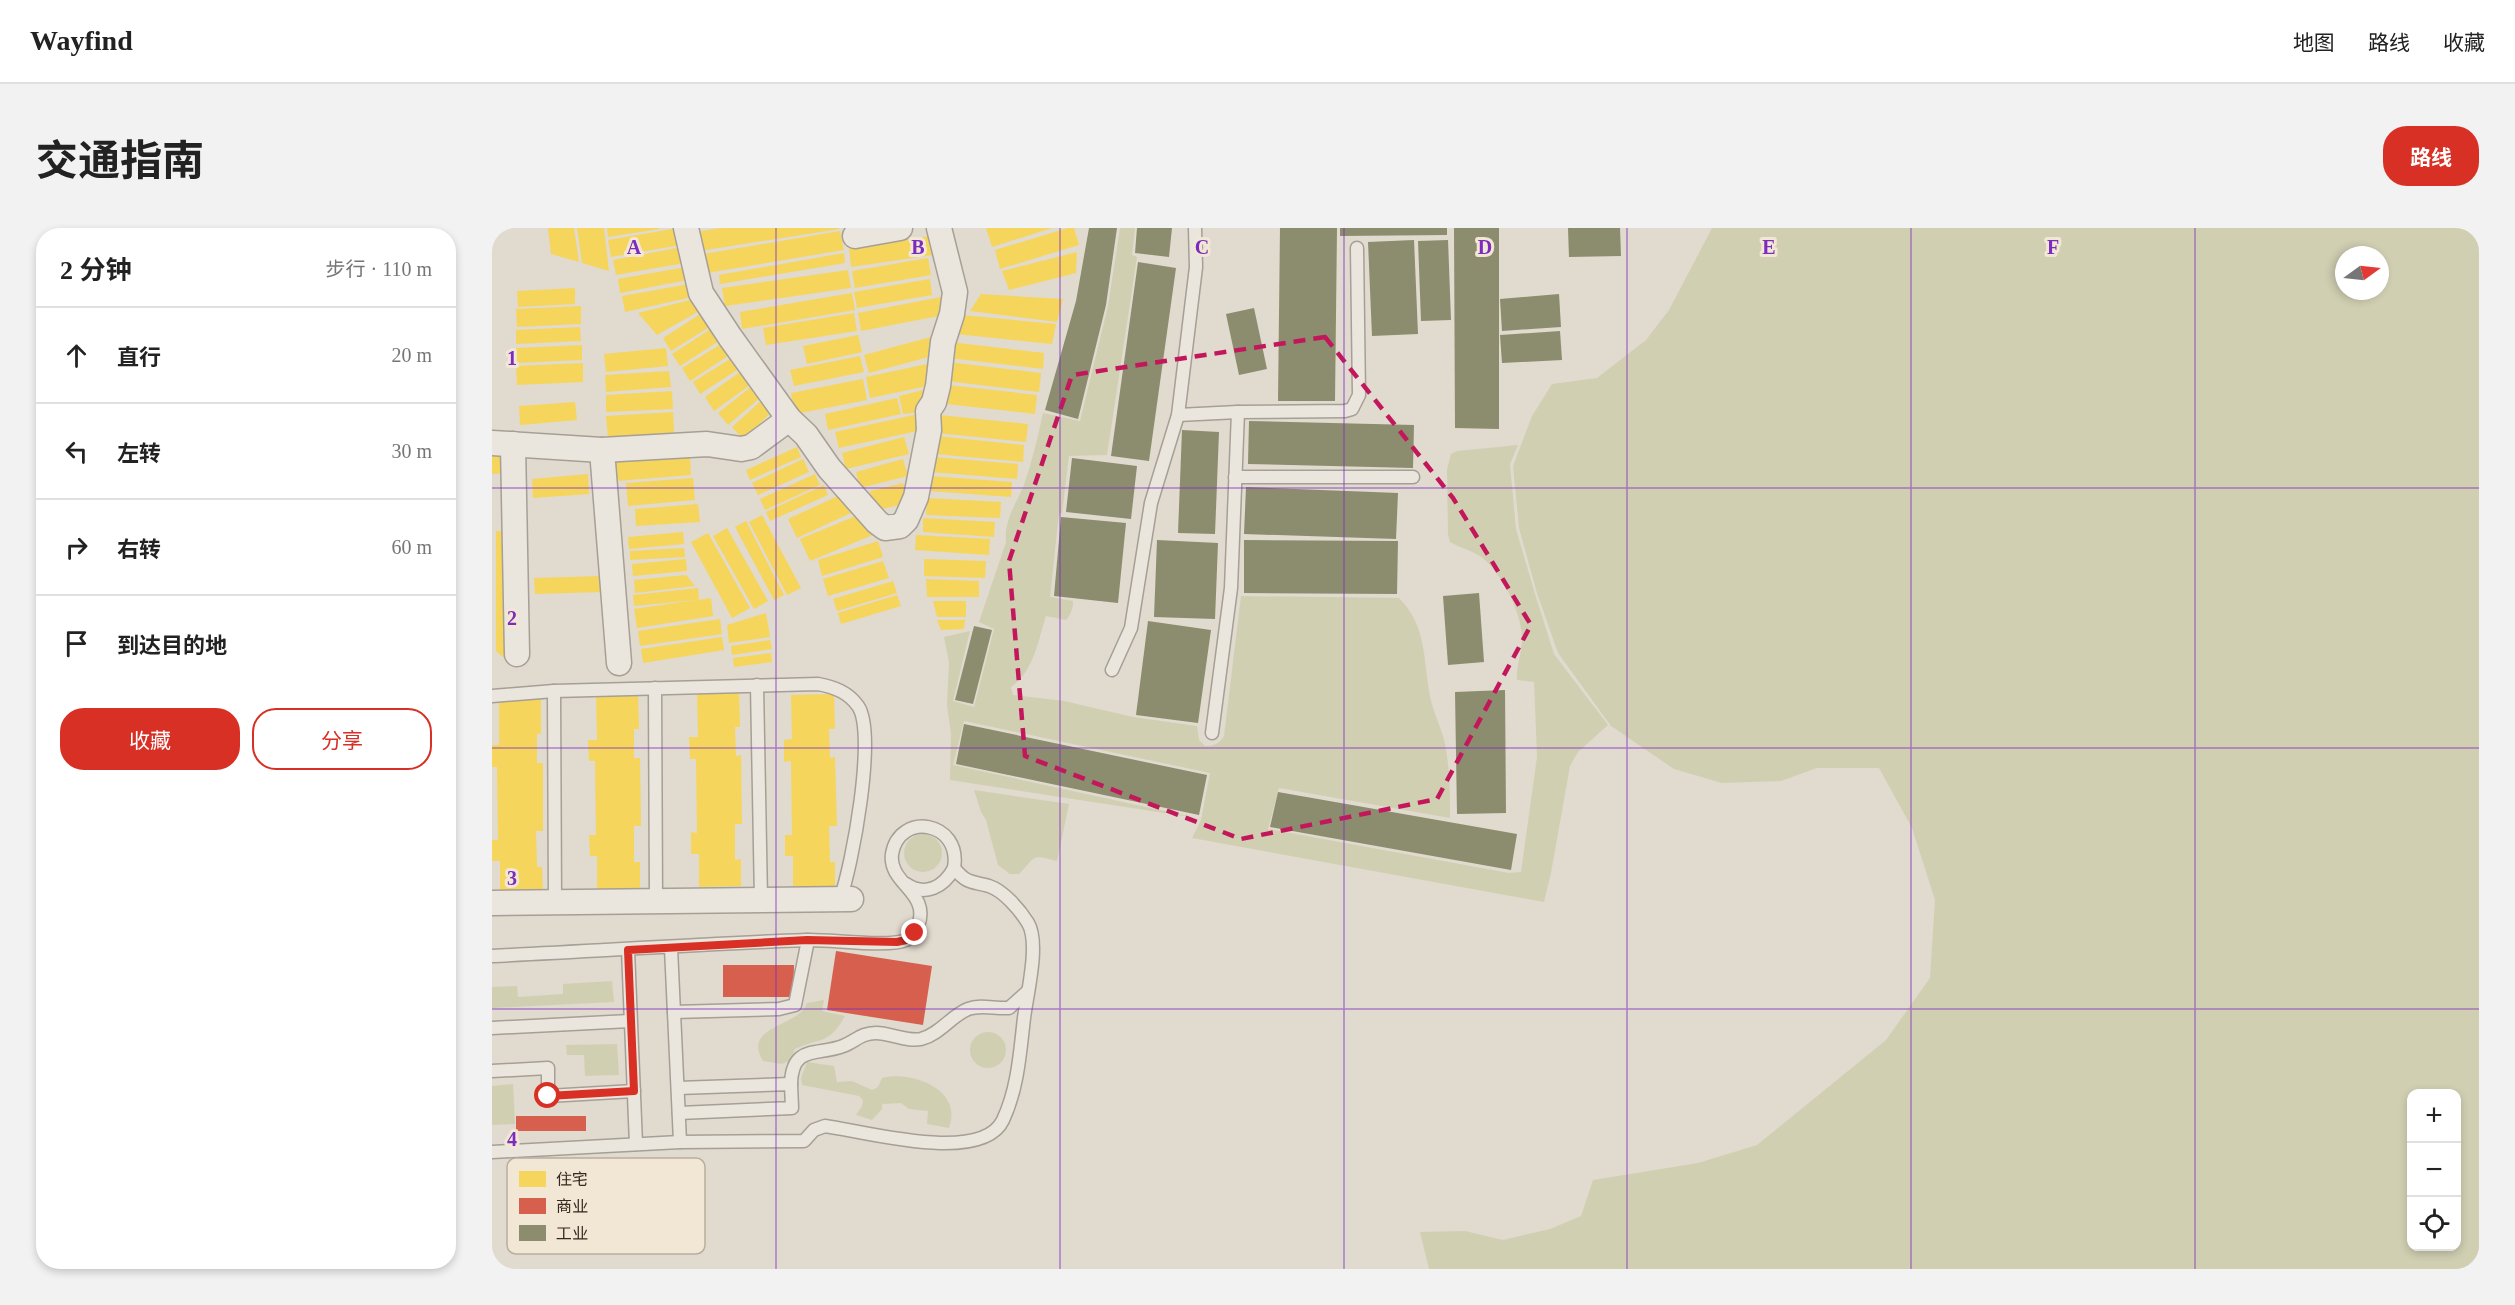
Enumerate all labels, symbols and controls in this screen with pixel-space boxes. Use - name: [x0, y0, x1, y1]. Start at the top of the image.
- text: Wayfind: [30, 25, 133, 56]
- text: 地图: [2293, 31, 2335, 55]
- text: 路线: [2368, 31, 2410, 55]
- text: 收藏: [2443, 31, 2485, 55]
- button: 路线: [2383, 126, 2479, 186]
- text: 交通指南: [36, 138, 204, 184]
- text: A: [627, 236, 642, 258]
- text: B: [911, 236, 925, 258]
- text: C: [1195, 236, 1209, 258]
- text: D: [1478, 236, 1492, 258]
- text: E: [1762, 236, 1776, 258]
- text: F: [2047, 236, 2059, 258]
- north arrow: [2335, 246, 2389, 300]
- text: 2 分钟: [60, 256, 132, 285]
- text: 步行 · 110 m: [326, 258, 432, 280]
- icon: ahead: [60, 339, 93, 372]
- text: 20 m: [391, 344, 432, 366]
- text: 直行: [117, 345, 161, 370]
- text: 1: [507, 347, 517, 369]
- icon: left: [60, 435, 93, 468]
- text: 30 m: [391, 440, 432, 462]
- text: 左转: [117, 441, 161, 466]
- icon: right: [60, 531, 93, 564]
- text: 60 m: [391, 536, 432, 558]
- text: 右转: [117, 537, 161, 562]
- text: 2: [507, 607, 517, 629]
- icon: arrive: [60, 627, 93, 660]
- text: 到达目的地: [117, 633, 227, 658]
- button: 收藏: [60, 708, 240, 770]
- button: 分享: [252, 708, 432, 770]
- text: 3: [507, 867, 517, 889]
- route end: [901, 919, 927, 945]
- route start: [534, 1082, 560, 1108]
- map controls: [2407, 1089, 2461, 1251]
- button: +: [2407, 1089, 2461, 1143]
- text: 4: [507, 1128, 517, 1150]
- button: −: [2407, 1143, 2461, 1197]
- legend: [507, 1158, 705, 1254]
- text: 住宅: [556, 1171, 588, 1188]
- button: locate: [2407, 1197, 2461, 1251]
- text: 商业: [556, 1198, 588, 1215]
- text: 工业: [556, 1225, 588, 1242]

